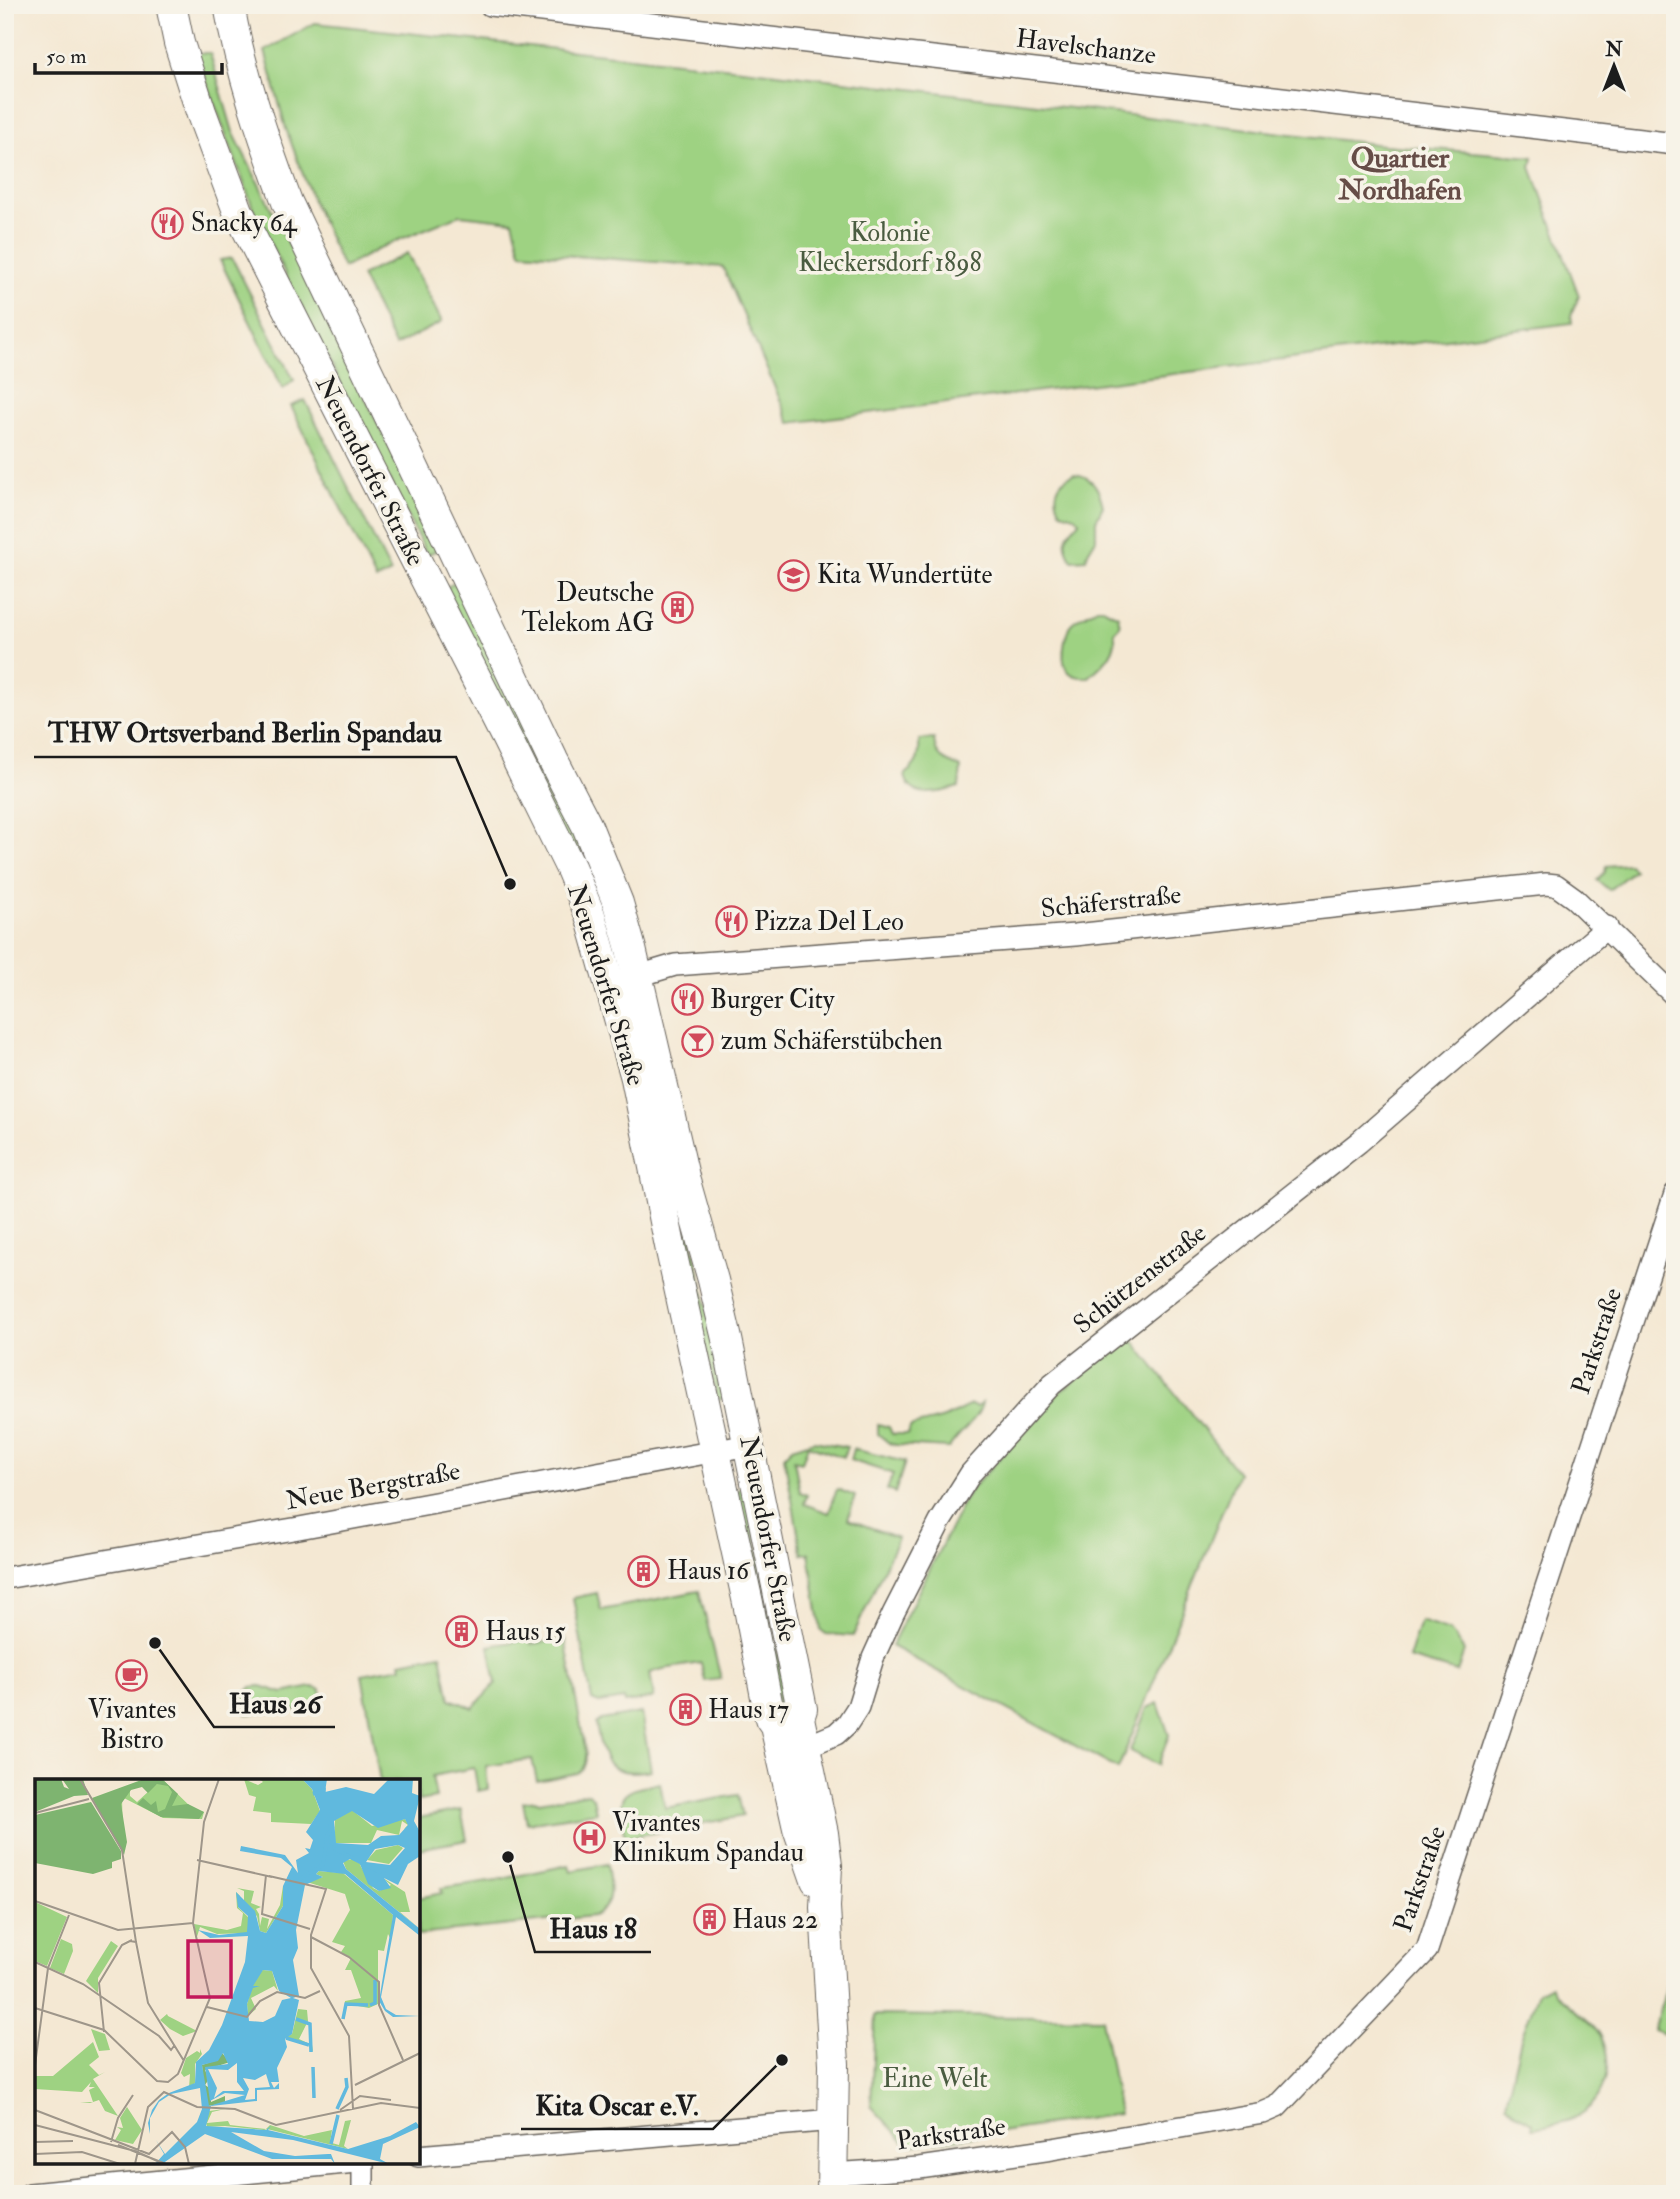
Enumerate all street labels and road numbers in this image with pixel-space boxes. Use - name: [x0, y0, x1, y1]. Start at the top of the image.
- street label: Havelschanze: [1014, 23, 1158, 71]
- street label: Neuendorfer Straße: [308, 371, 432, 571]
- street label: Schäferstraße: [1039, 879, 1183, 925]
- street label: Neuendorfer Straße: [560, 881, 652, 1090]
- street label: Schützenstraße: [1067, 1217, 1213, 1341]
- street label: Parkstraße: [1565, 1284, 1629, 1398]
- street label: Neuendorfer Straße: [732, 1433, 804, 1645]
- street label: Neue Bergstraße: [283, 1455, 463, 1517]
- street label: Parkstraße: [1387, 1822, 1453, 1936]
- street label: Parkstraße: [894, 2111, 1008, 2157]

